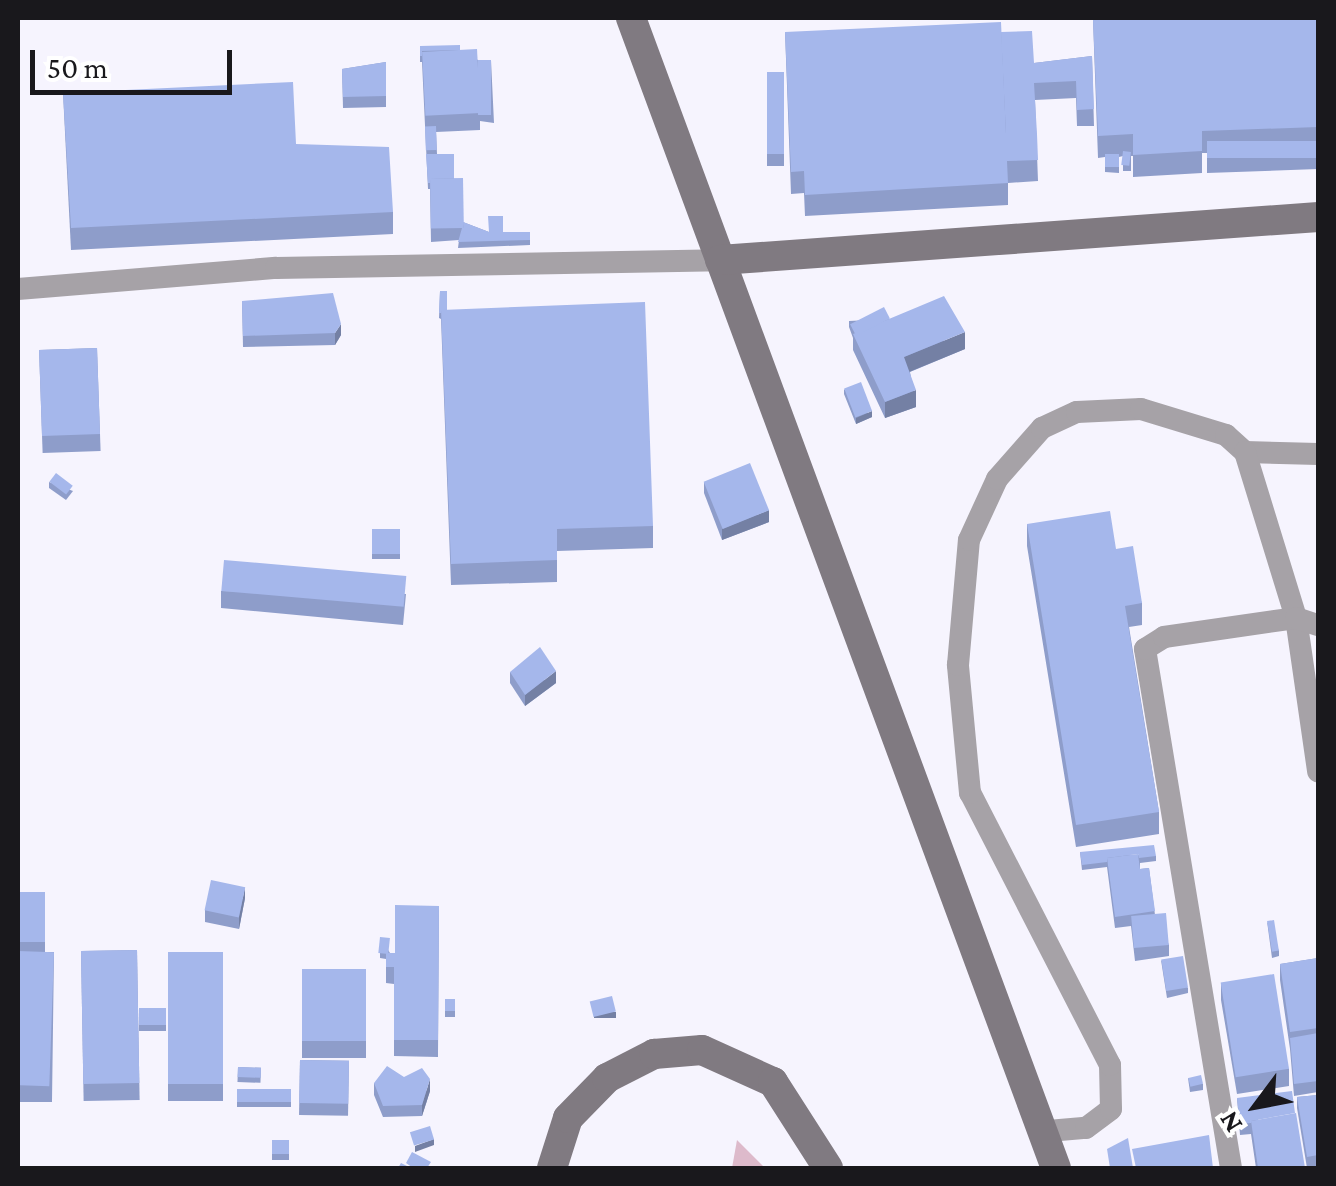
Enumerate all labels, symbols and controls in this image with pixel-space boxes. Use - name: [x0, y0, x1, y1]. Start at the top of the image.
- scale bar: [35, 30, 238, 92]
- text: 50 m: [47, 51, 108, 84]
- north arrow: [1206, 1056, 1306, 1156]
- text: N: [1212, 1106, 1248, 1138]

